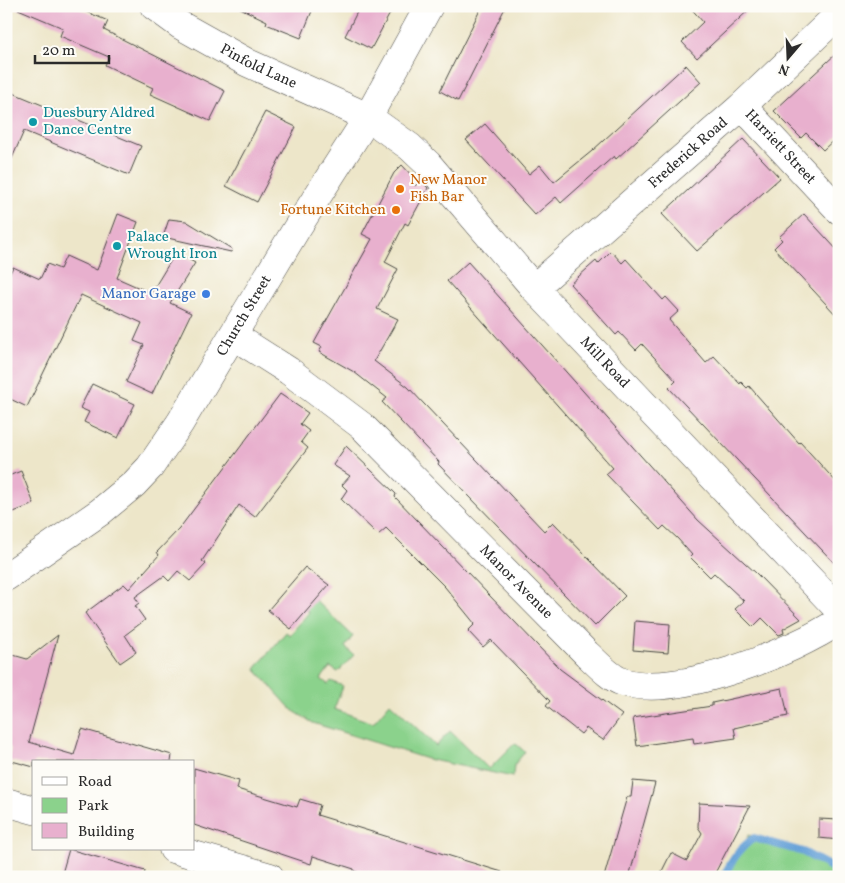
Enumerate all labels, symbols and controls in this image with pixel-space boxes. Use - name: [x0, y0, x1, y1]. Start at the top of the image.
- scale bar: [35, 32, 109, 64]
- north arrow: [762, 32, 812, 82]
- street label: Pinfold Lane: [216, 39, 300, 94]
- text: 20 m: [42, 41, 75, 62]
- text: N: [776, 58, 792, 80]
- place label: Duesbury Aldred Dance Centre: [43, 103, 155, 141]
- street label: Harriett Street: [740, 105, 821, 189]
- street label: Frederick Road: [644, 112, 733, 194]
- marker: Duesbury Aldred Dance Centre: [27, 116, 39, 128]
- place label: New Manor Fish Bar: [410, 170, 487, 208]
- marker: New Manor Fish Bar: [394, 183, 406, 195]
- place label: Fortune Kitchen: [280, 200, 386, 221]
- marker: Fortune Kitchen: [390, 204, 402, 216]
- place label: Palace Wrought Iron: [127, 227, 217, 265]
- marker: Palace Wrought Iron: [111, 240, 123, 252]
- street label: Church Street: [212, 271, 277, 360]
- place label: Manor Garage: [101, 284, 196, 305]
- marker: Manor Garage: [200, 288, 212, 300]
- street label: Mill Road: [575, 332, 634, 393]
- street label: Manor Avenue: [475, 540, 558, 624]
- legend: [32, 760, 195, 850]
- text: Road: [78, 772, 112, 793]
- text: Park: [78, 796, 109, 817]
- text: Building: [78, 822, 135, 843]

